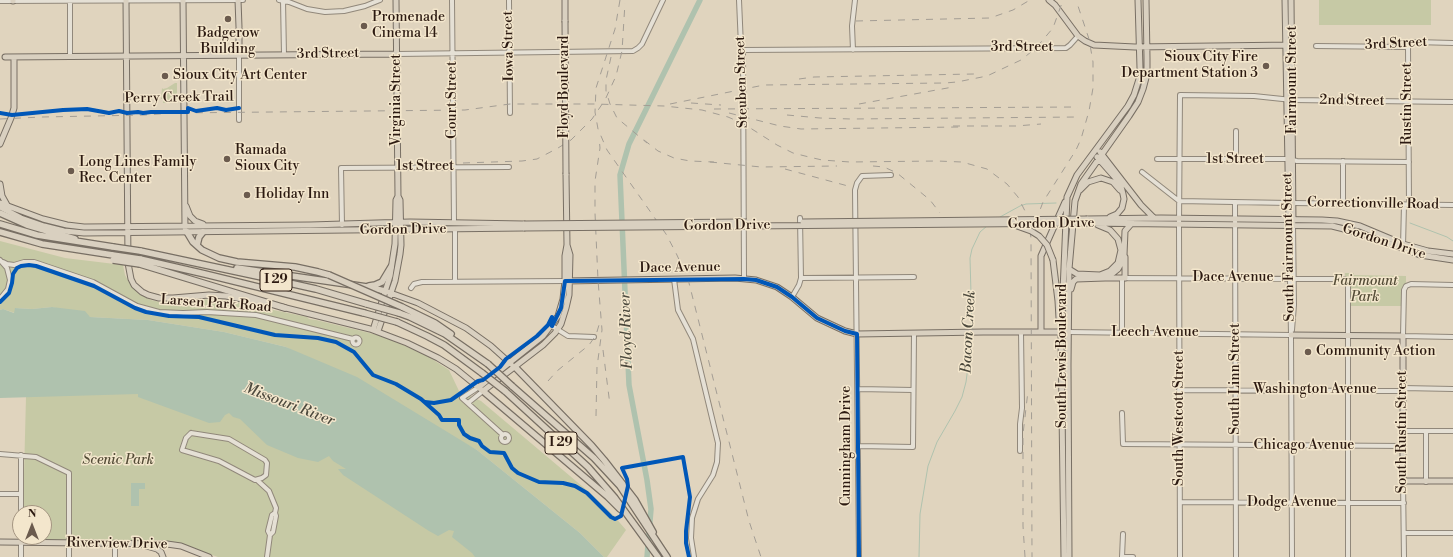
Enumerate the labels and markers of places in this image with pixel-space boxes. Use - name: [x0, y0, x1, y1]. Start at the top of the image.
- place label: Promenade Cinema 14: [372, 10, 445, 42]
- marker: Badgerow Building: [223, 14, 233, 24]
- marker: Promenade Cinema 14: [359, 21, 369, 31]
- place label: Badgerow Building: [197, 26, 259, 58]
- place label: Sioux City Fire Department Station 3: [1121, 50, 1258, 82]
- marker: Sioux City Fire Department Station 3: [1261, 61, 1271, 71]
- place label: Sioux City Art Center: [173, 68, 307, 84]
- marker: Sioux City Art Center: [160, 71, 170, 81]
- place label: Ramada Sioux City: [235, 143, 299, 176]
- marker: Ramada Sioux City: [222, 154, 232, 164]
- place label: Long Lines Family Rec. Center: [79, 155, 196, 188]
- marker: Long Lines Family Rec. Center: [66, 166, 76, 176]
- place label: Holiday Inn: [255, 187, 329, 203]
- marker: Holiday Inn: [242, 190, 252, 200]
- place label: Community Action: [1316, 344, 1436, 360]
- marker: Community Action: [1303, 347, 1313, 357]

